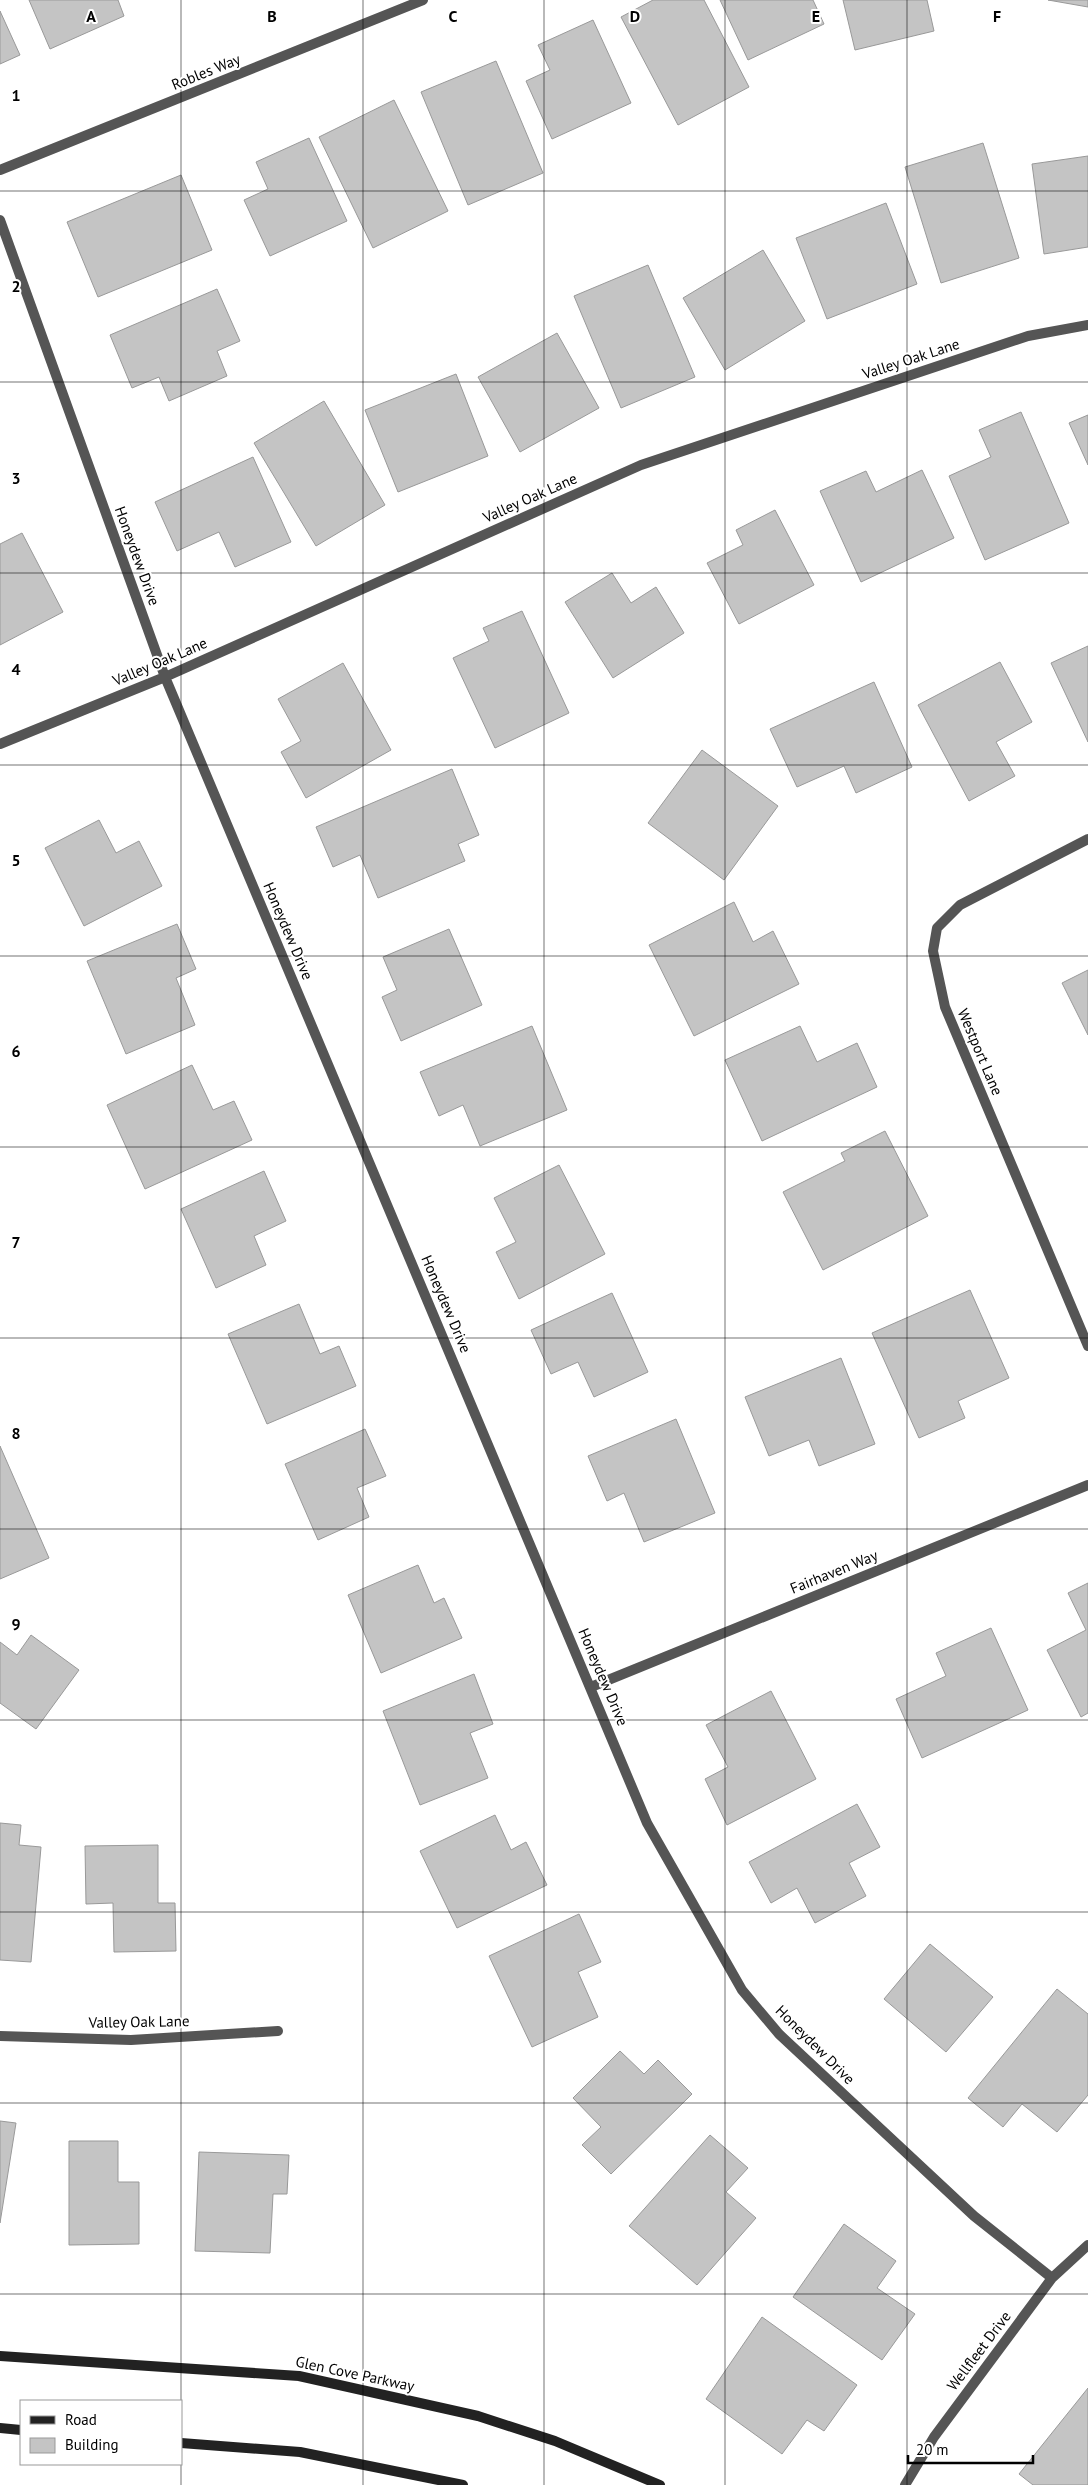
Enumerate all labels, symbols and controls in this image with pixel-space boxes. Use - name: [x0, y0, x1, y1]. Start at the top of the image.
- text: A: [86, 6, 96, 26]
- text: B: [267, 6, 277, 26]
- text: C: [449, 6, 458, 26]
- text: D: [630, 6, 640, 26]
- text: E: [812, 6, 820, 26]
- text: F: [993, 6, 1001, 26]
- street label: Robles Way: [169, 49, 243, 94]
- text: 1: [11, 85, 21, 105]
- text: 2: [11, 276, 21, 296]
- street label: Valley Oak Lane: [859, 334, 962, 383]
- text: 3: [11, 468, 21, 488]
- street label: Valley Oak Lane: [479, 468, 580, 527]
- street label: Honeydew Drive: [111, 504, 164, 608]
- street label: Valley Oak Lane: [109, 633, 210, 690]
- text: 4: [11, 659, 21, 679]
- text: 5: [11, 850, 21, 870]
- street label: Honeydew Drive: [259, 879, 318, 983]
- street label: Westport Lane: [954, 1006, 1007, 1098]
- text: 6: [11, 1041, 21, 1061]
- text: 7: [11, 1232, 21, 1252]
- street label: Honeydew Drive: [417, 1252, 476, 1356]
- text: 8: [11, 1423, 21, 1443]
- street label: Fairhaven Way: [787, 1545, 880, 1598]
- text: 9: [11, 1614, 21, 1634]
- street label: Honeydew Drive: [574, 1625, 633, 1729]
- street label: Honeydew Drive: [772, 2001, 859, 2088]
- street label: Valley Oak Lane: [87, 2011, 190, 2032]
- street label: Wellfleet Drive: [943, 2307, 1015, 2394]
- street label: Glen Cove Parkway: [294, 2352, 416, 2395]
- legend: [20, 2400, 182, 2465]
- text: Road: [65, 2410, 97, 2429]
- scale bar: [908, 2432, 1033, 2464]
- text: Building: [65, 2435, 119, 2454]
- text: 20 m: [916, 2440, 949, 2459]

